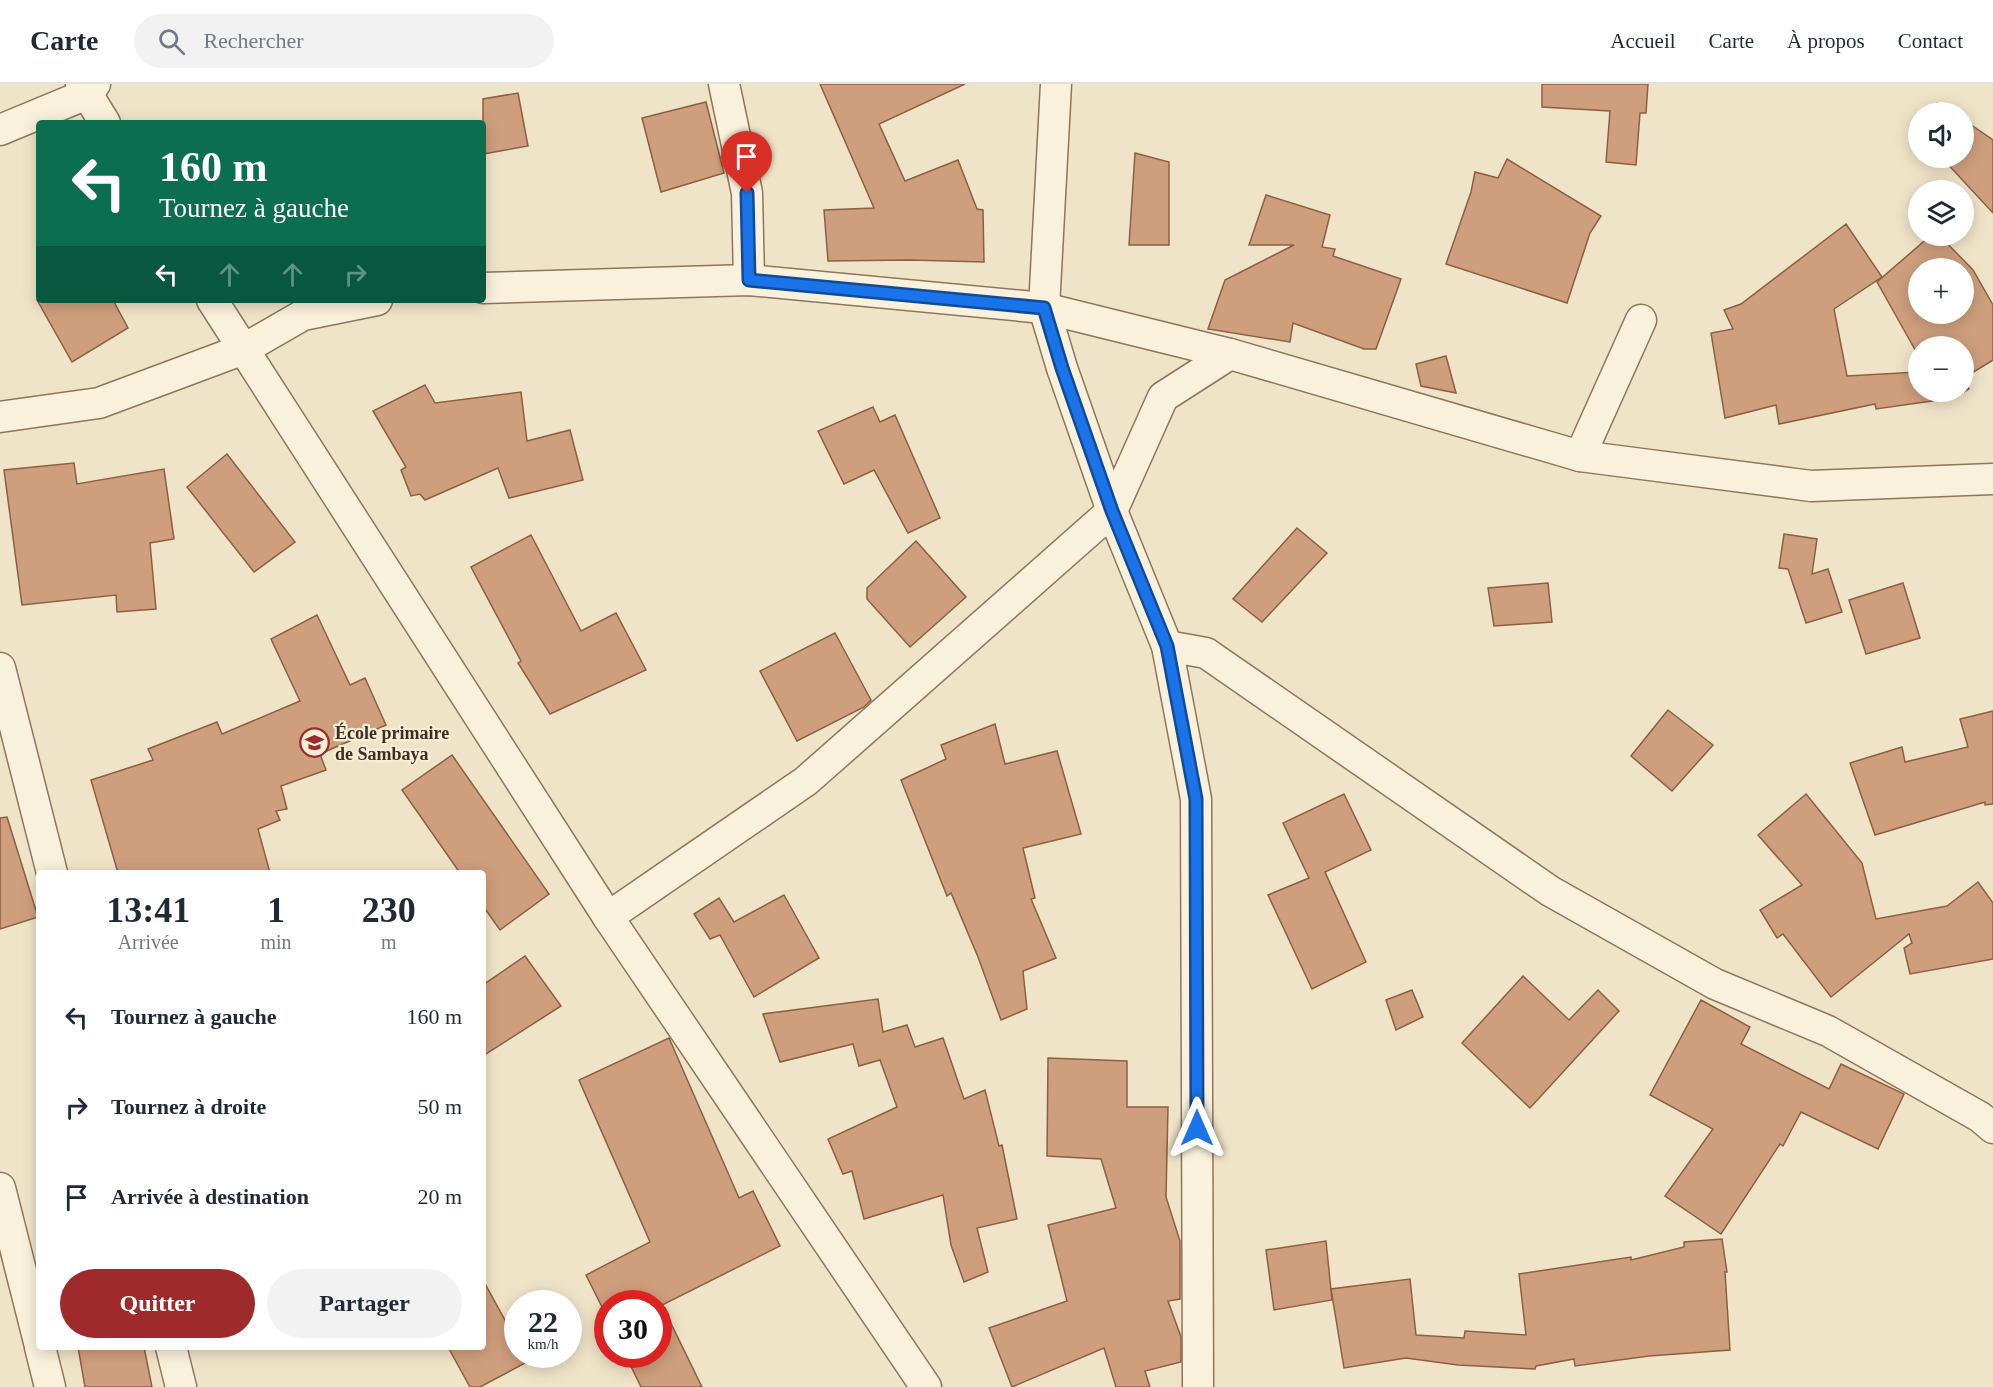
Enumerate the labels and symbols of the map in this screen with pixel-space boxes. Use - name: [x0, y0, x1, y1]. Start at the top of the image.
- pin: [721, 131, 772, 193]
- place label: École primaire de Sambaya: [335, 722, 449, 764]
- school or university icon: École primaire de Sambaya: [298, 727, 330, 759]
- position arrow: [1165, 1096, 1229, 1160]
- speed limit sign: 30: [594, 1290, 672, 1368]

